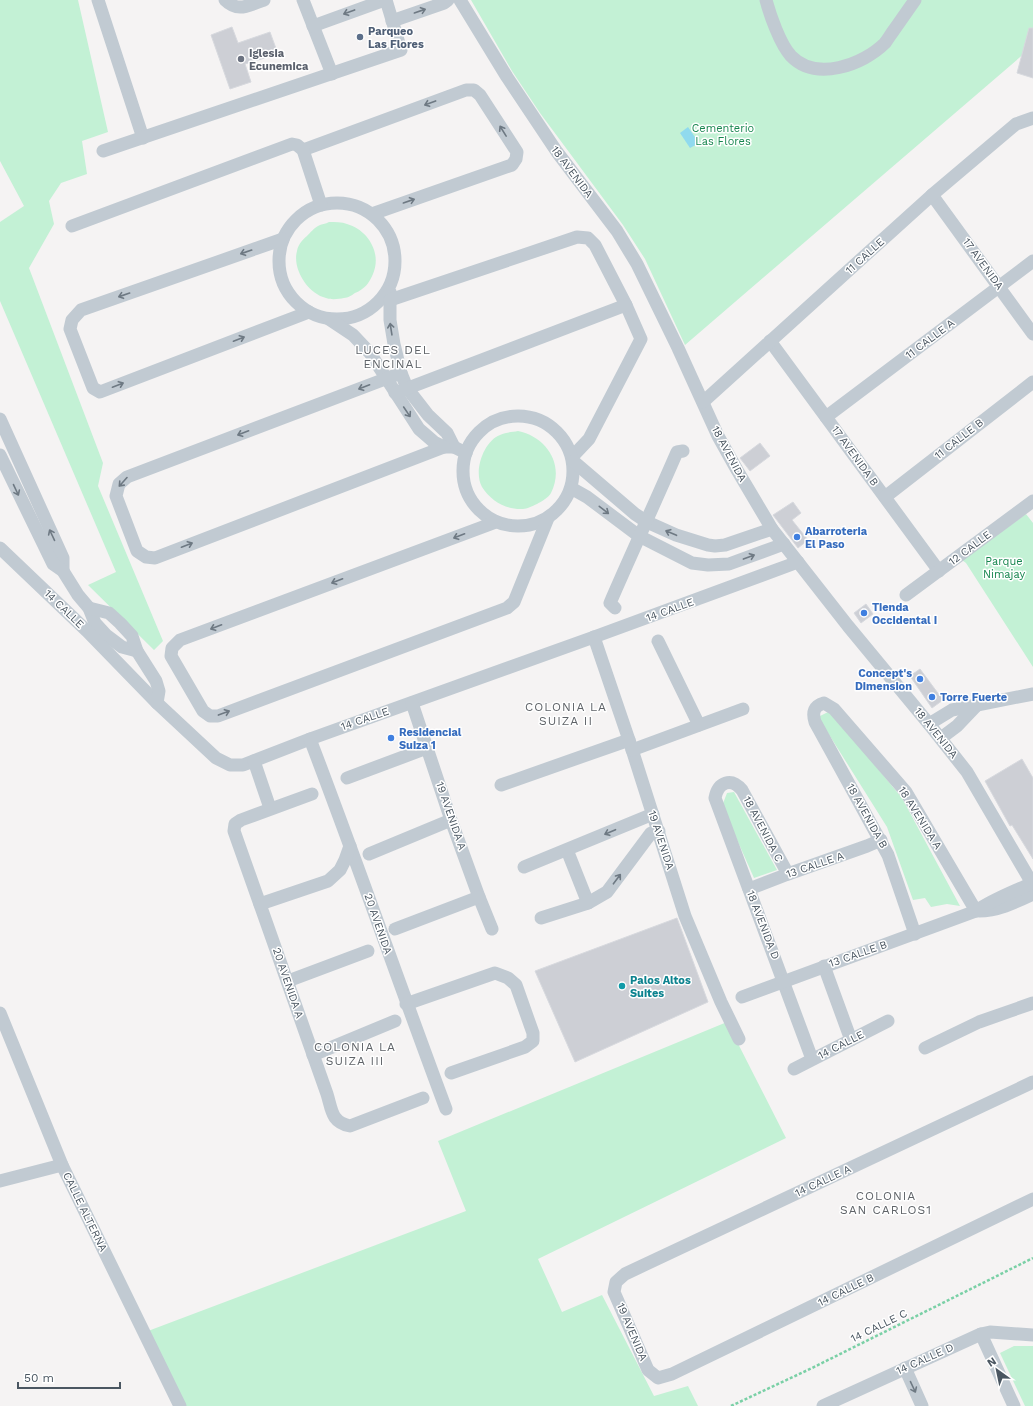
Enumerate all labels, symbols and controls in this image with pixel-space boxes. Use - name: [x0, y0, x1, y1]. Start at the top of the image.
- one-way arrow: [414, 7, 427, 14]
- one-way arrow: [343, 9, 355, 17]
- place label: Parqueo Las Flores: [368, 25, 424, 51]
- marker: Parqueo Las Flores: [355, 32, 365, 42]
- place label: Iglesia Ecunemica: [249, 47, 309, 73]
- marker: Iglesia Ecunemica: [236, 54, 246, 64]
- one-way arrow: [424, 100, 436, 108]
- park label: Cementerio Las Flores: [692, 122, 754, 148]
- one-way arrow: [499, 126, 507, 137]
- street label: 18 AVENIDA: [548, 144, 596, 200]
- one-way arrow: [402, 197, 415, 204]
- street label: 11 CALLE: [843, 235, 887, 277]
- street label: 17 AVENIDA: [960, 236, 1006, 292]
- one-way arrow: [240, 249, 253, 256]
- one-way arrow: [118, 292, 130, 300]
- street label: 11 CALLE A: [903, 316, 957, 362]
- one-way arrow: [387, 323, 395, 336]
- one-way arrow: [233, 335, 245, 343]
- district label: LUCES DEL ENCINAL: [355, 343, 431, 371]
- one-way arrow: [111, 381, 123, 389]
- one-way arrow: [359, 383, 371, 391]
- one-way arrow: [403, 406, 411, 417]
- street label: 11 CALLE B: [932, 416, 986, 462]
- street label: 17 AVENIDA B: [829, 423, 881, 489]
- street label: 18 AVENIDA: [709, 424, 749, 484]
- one-way arrow: [237, 429, 249, 437]
- one-way arrow: [119, 476, 128, 487]
- one-way arrow: [13, 484, 21, 496]
- one-way arrow: [598, 505, 609, 514]
- place label: Abarroteria El Paso: [805, 525, 868, 551]
- one-way arrow: [665, 528, 677, 536]
- street label: 12 CALLE: [946, 528, 994, 568]
- one-way arrow: [48, 529, 55, 541]
- one-way arrow: [453, 532, 465, 540]
- marker: Abarroteria El Paso: [792, 532, 802, 542]
- one-way arrow: [181, 541, 193, 549]
- one-way arrow: [743, 552, 755, 560]
- park label: Parque Nimajay: [983, 555, 1025, 581]
- one-way arrow: [332, 578, 344, 586]
- street label: 14 CALLE: [42, 587, 86, 631]
- street label: 14 CALLE: [644, 595, 696, 625]
- place label: Tienda Occidental I: [872, 601, 937, 627]
- marker: Tienda Occidental I: [859, 608, 869, 618]
- one-way arrow: [209, 624, 222, 631]
- place label: Concept's Dimension: [855, 667, 912, 693]
- marker: Concept's Dimension: [915, 674, 925, 684]
- place label: Torre Fuerte: [940, 691, 1007, 704]
- marker: Torre Fuerte: [927, 692, 937, 702]
- district label: COLONIA LA SUIZA II: [525, 700, 607, 728]
- street label: 14 CALLE: [339, 705, 391, 733]
- street label: 18 AVENIDA: [912, 705, 960, 761]
- one-way arrow: [217, 709, 229, 717]
- place label: Residencial Suiza 1: [399, 726, 462, 752]
- marker: Residencial Suiza 1: [386, 733, 396, 743]
- street label: 19 AVENIDA A: [433, 780, 469, 852]
- street label: 18 AVENIDA B: [844, 781, 890, 851]
- street label: 18 AVENIDA A: [896, 784, 944, 852]
- street label: 18 AVENIDA C: [740, 794, 786, 864]
- street label: 19 AVENIDA: [645, 809, 677, 871]
- one-way arrow: [605, 829, 617, 836]
- street label: 13 CALLE A: [785, 849, 845, 881]
- one-way arrow: [613, 874, 622, 885]
- street label: 18 AVENIDA D: [744, 889, 782, 961]
- street label: 20 AVENIDA: [362, 892, 394, 956]
- street label: 13 CALLE B: [827, 938, 889, 970]
- street label: 20 AVENIDA A: [270, 946, 306, 1020]
- place label: Palos Altos Suites: [630, 974, 691, 1000]
- marker: Palos Altos Suites: [617, 981, 627, 991]
- street label: 14 CALLE: [816, 1028, 866, 1062]
- district label: COLONIA LA SUIZA III: [314, 1040, 396, 1068]
- street label: 14 CALLE A: [793, 1162, 853, 1200]
- street label: CALLE ALTERNA: [60, 1170, 110, 1254]
- district label: COLONIA SAN CARLOS1: [840, 1189, 932, 1217]
- street label: 14 CALLE B: [816, 1271, 876, 1309]
- street label: 19 AVENIDA: [614, 1301, 650, 1363]
- street label: 14 CALLE C: [849, 1307, 910, 1345]
- street label: 14 CALLE D: [894, 1341, 956, 1377]
- north arrow: [977, 1350, 1017, 1390]
- text: N: [985, 1354, 999, 1370]
- scale bar: [18, 1364, 120, 1390]
- text: 50 m: [24, 1371, 54, 1385]
- one-way arrow: [910, 1381, 918, 1393]

